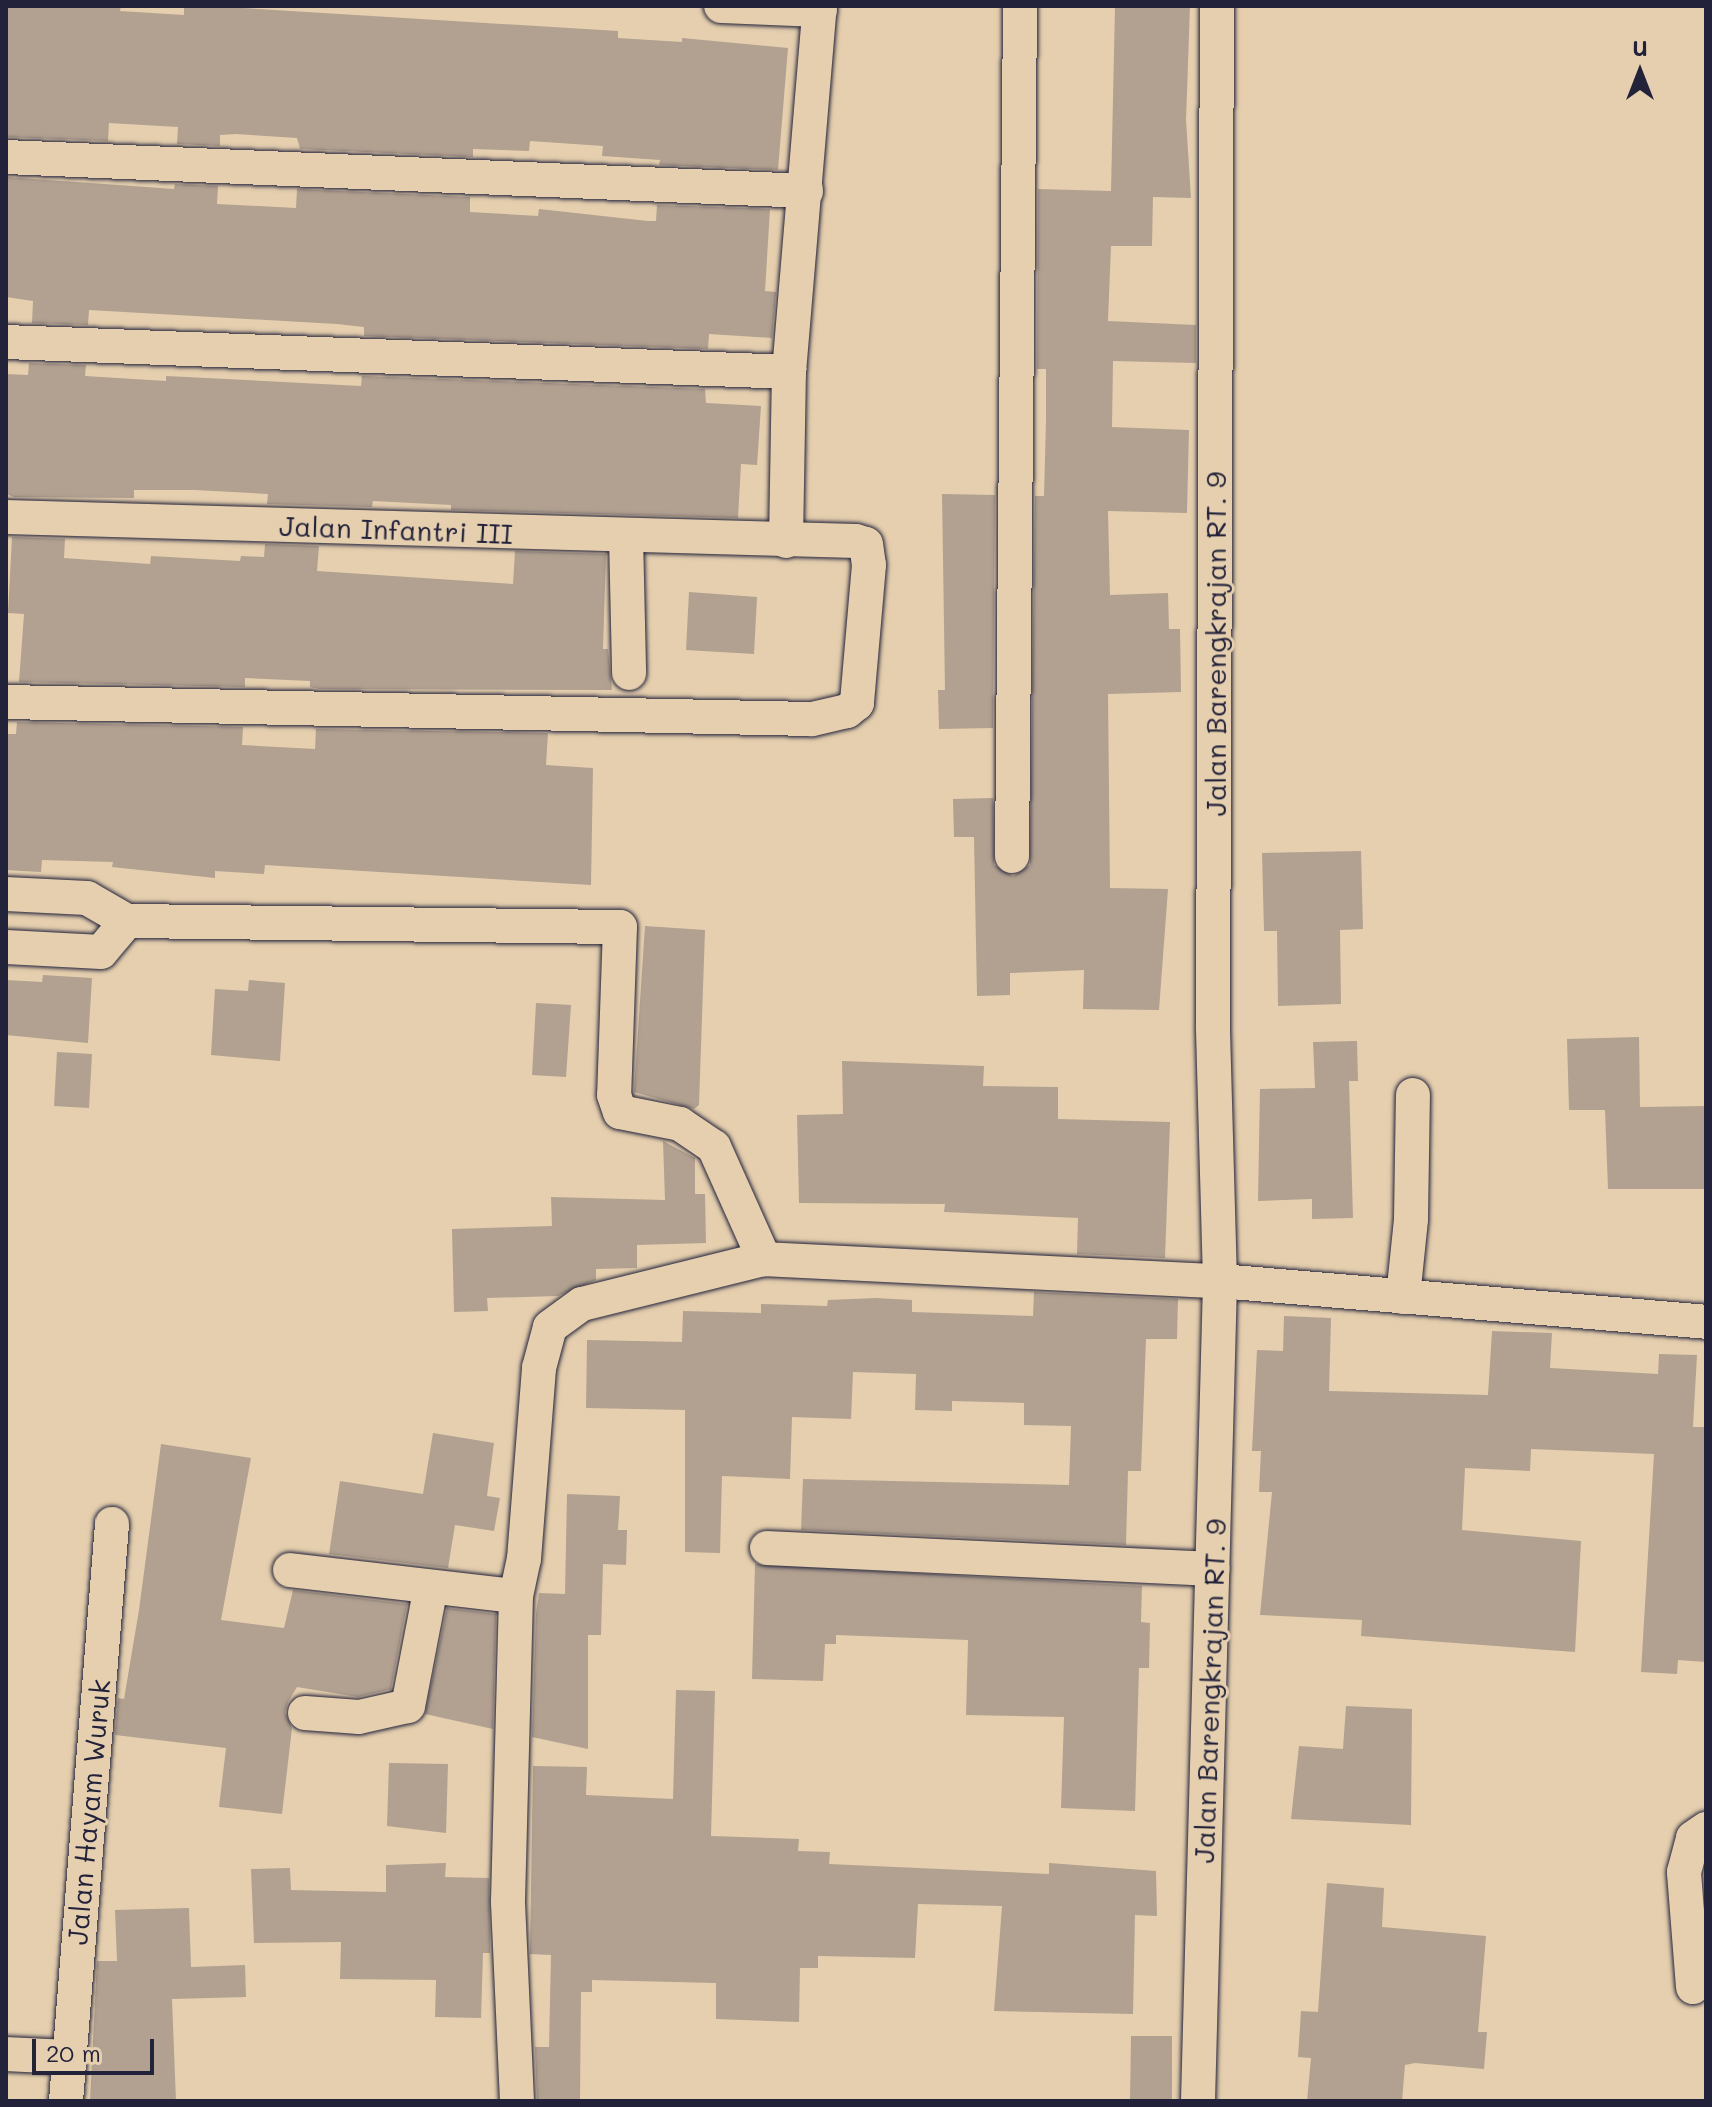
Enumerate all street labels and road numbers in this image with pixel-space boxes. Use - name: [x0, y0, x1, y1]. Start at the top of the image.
- street label: Jalan Barengkrajan RT. 9: [1198, 472, 1232, 816]
- street label: Jalan Infantri III: [278, 508, 514, 550]
- street label: Jalan Barengkrajan RT. 9: [1186, 1518, 1232, 1864]
- street label: Jalan Hayam Wuruk: [60, 1678, 116, 1946]

